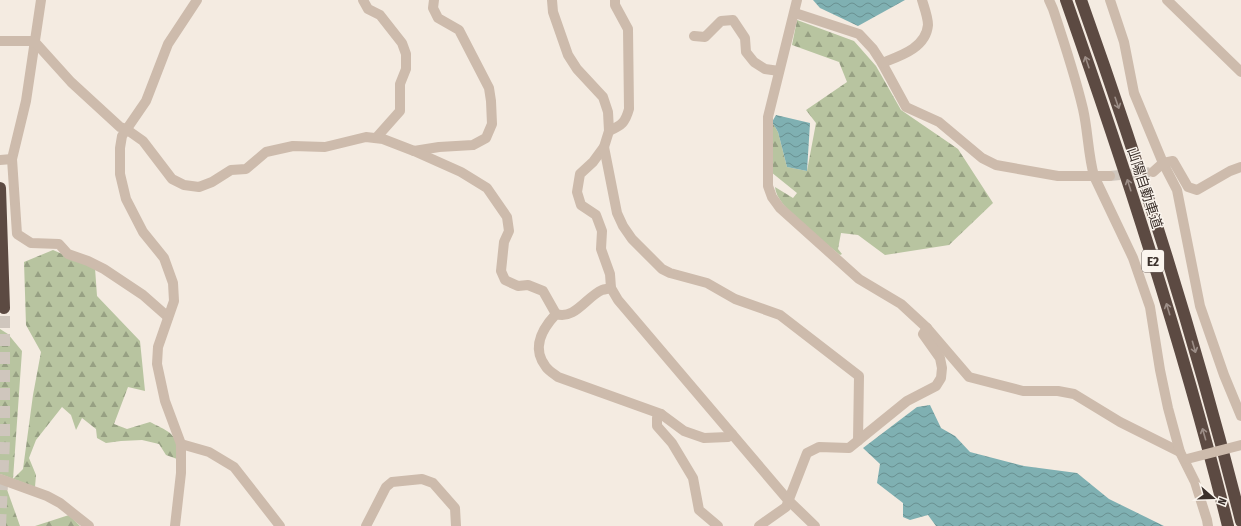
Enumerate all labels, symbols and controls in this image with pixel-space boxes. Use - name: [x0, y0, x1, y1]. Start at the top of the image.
- one-way arrow: [1083, 56, 1091, 68]
- one-way arrow: [1113, 97, 1121, 109]
- street label: 山陽自動車道: [1123, 146, 1166, 231]
- one-way arrow: [1125, 179, 1132, 192]
- road number: E2: [1142, 250, 1164, 272]
- one-way arrow: [1164, 303, 1171, 316]
- one-way arrow: [1191, 340, 1198, 353]
- one-way arrow: [1200, 428, 1207, 441]
- north arrow: [1193, 478, 1233, 518]
- text: N: [1215, 496, 1229, 507]

